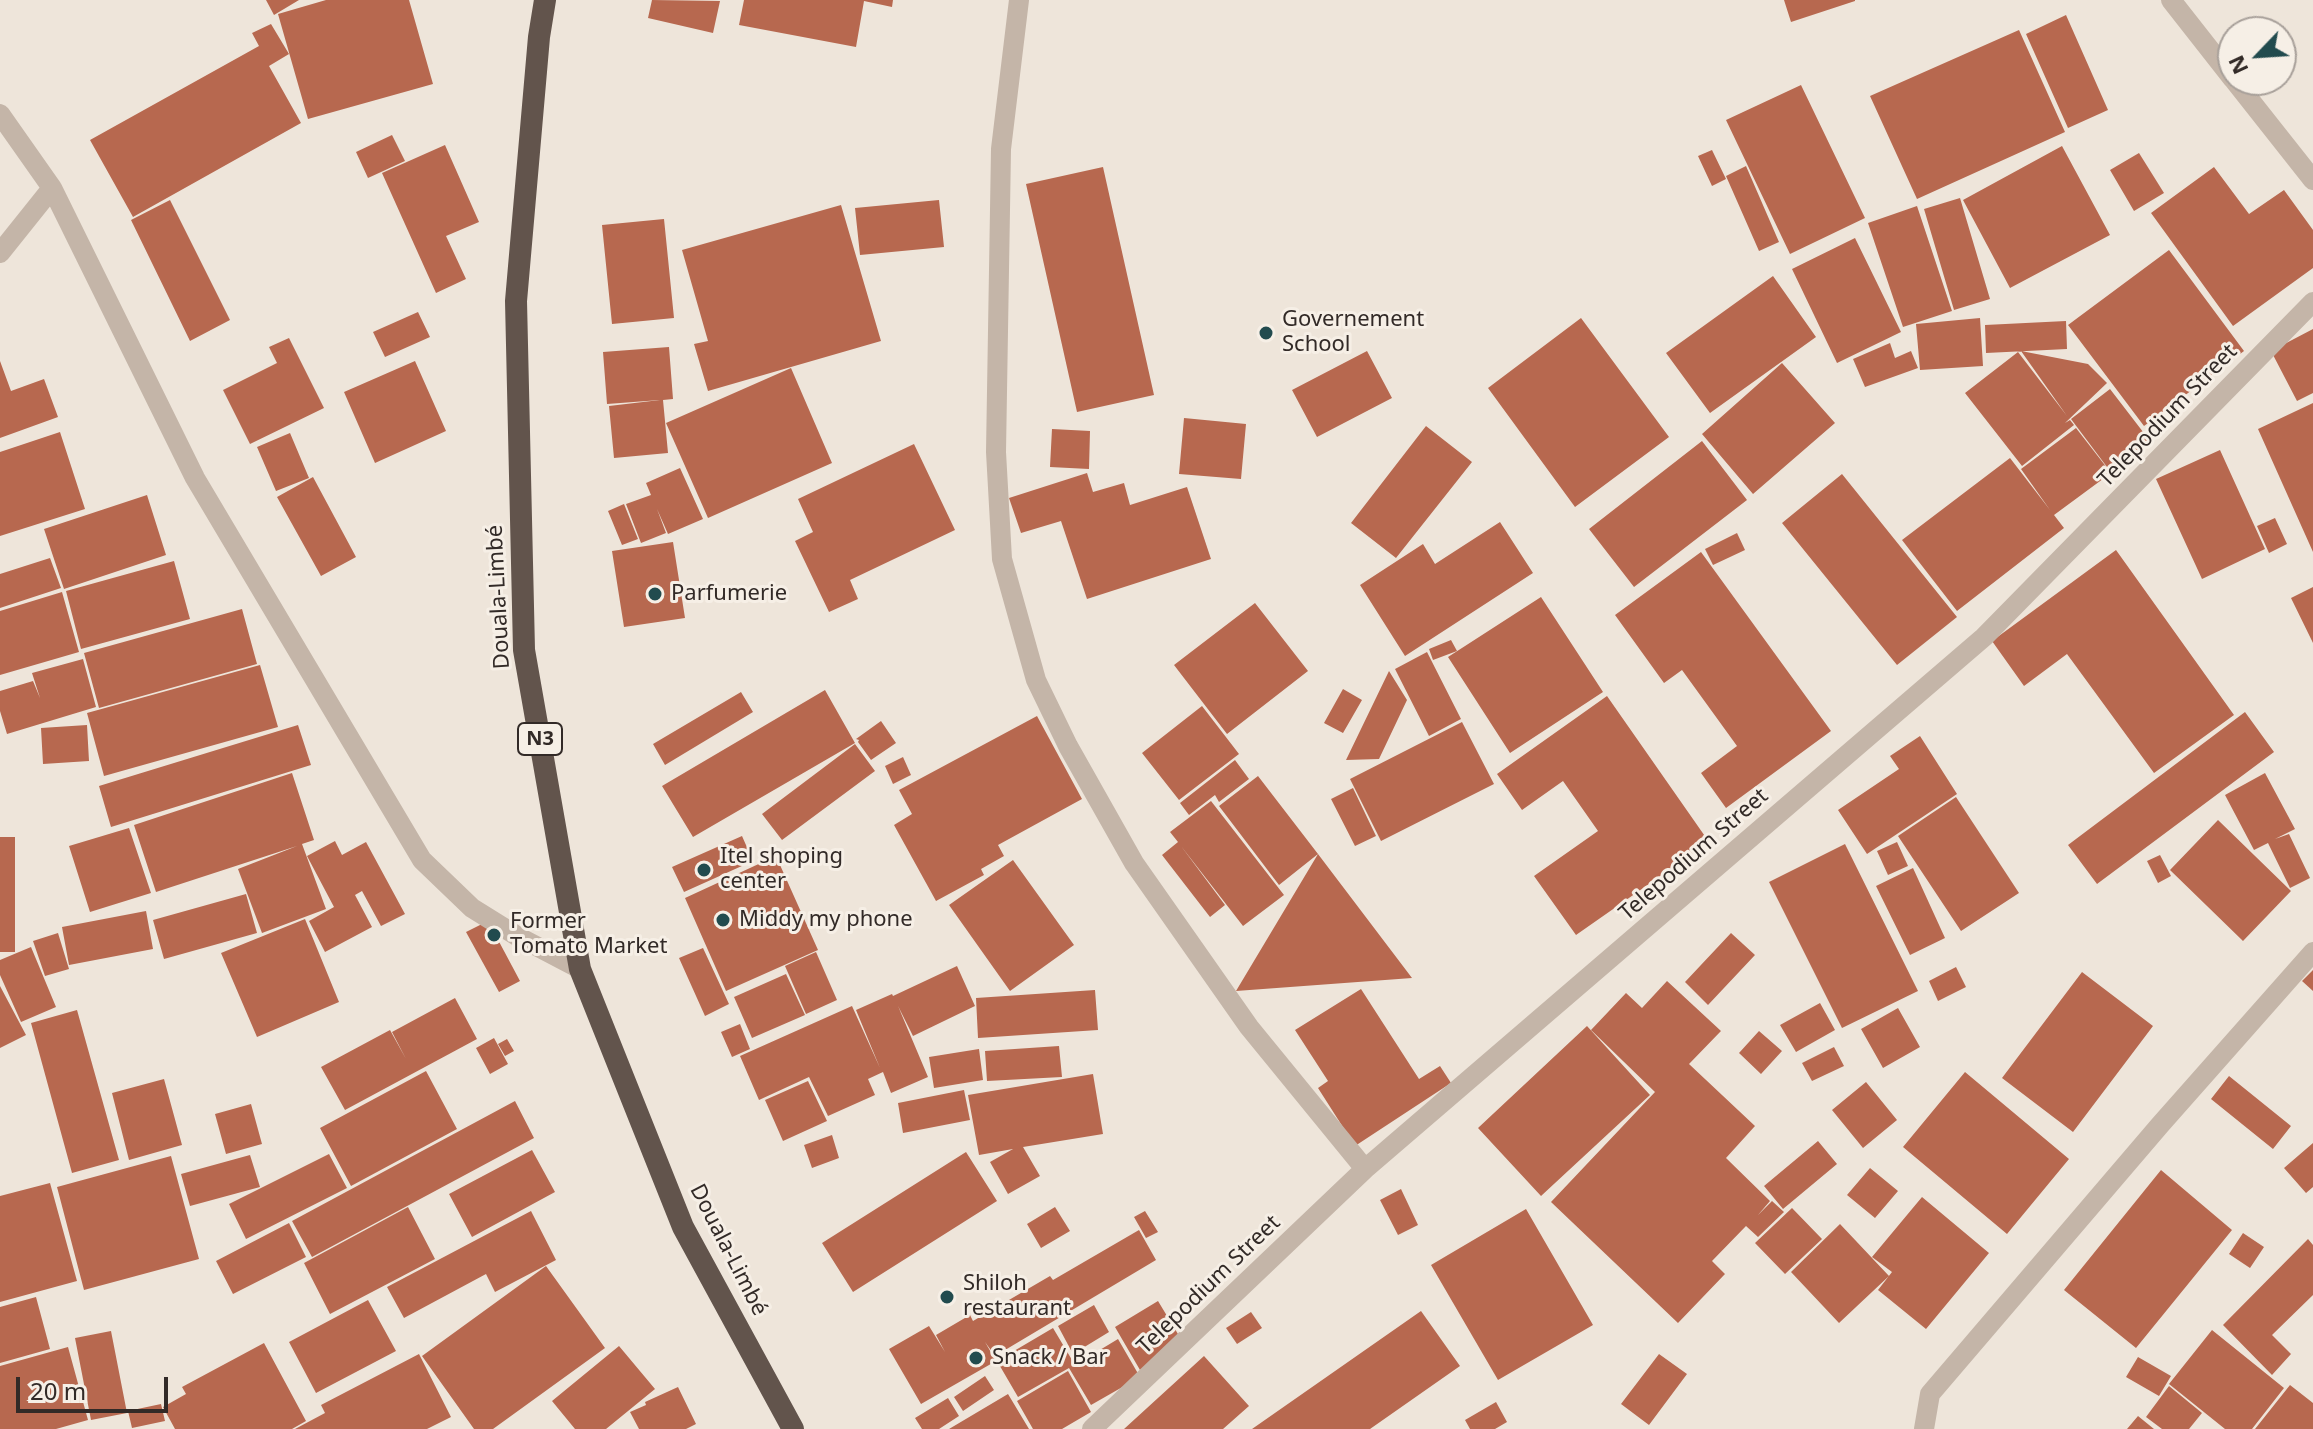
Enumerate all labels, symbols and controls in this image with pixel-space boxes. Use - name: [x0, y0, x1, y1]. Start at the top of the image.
- north arrow: [2217, 16, 2297, 96]
- text: N: [2220, 51, 2254, 80]
- place label: Governement School: [1282, 307, 1424, 358]
- marker: Governement School: [1257, 324, 1275, 342]
- street label: Telepodium Street: [2093, 339, 2243, 493]
- street label: Douala-Limbé: [482, 524, 516, 670]
- place label: Parfumerie: [671, 581, 787, 607]
- marker: Parfumerie: [646, 585, 664, 603]
- road number: N3: [518, 723, 562, 755]
- street label: Telepodium Street: [1614, 783, 1774, 927]
- place label: Itel shoping center: [720, 844, 843, 896]
- marker: Itel shoping center: [695, 861, 713, 879]
- place label: Middy my phone: [739, 907, 913, 933]
- place label: Former Tomato Market: [510, 909, 667, 960]
- marker: Middy my phone: [714, 911, 732, 929]
- marker: Former Tomato Market: [485, 926, 503, 944]
- street label: Douala-Limbé: [684, 1180, 772, 1320]
- street label: Telepodium Street: [1132, 1210, 1286, 1360]
- place label: Shiloh restaurant: [963, 1271, 1071, 1322]
- marker: Shiloh restaurant: [938, 1288, 956, 1306]
- place label: Snack / Bar: [992, 1345, 1108, 1371]
- marker: Snack / Bar: [967, 1349, 985, 1367]
- scale bar: [20, 1361, 172, 1411]
- text: 20 m: [30, 1374, 86, 1407]

